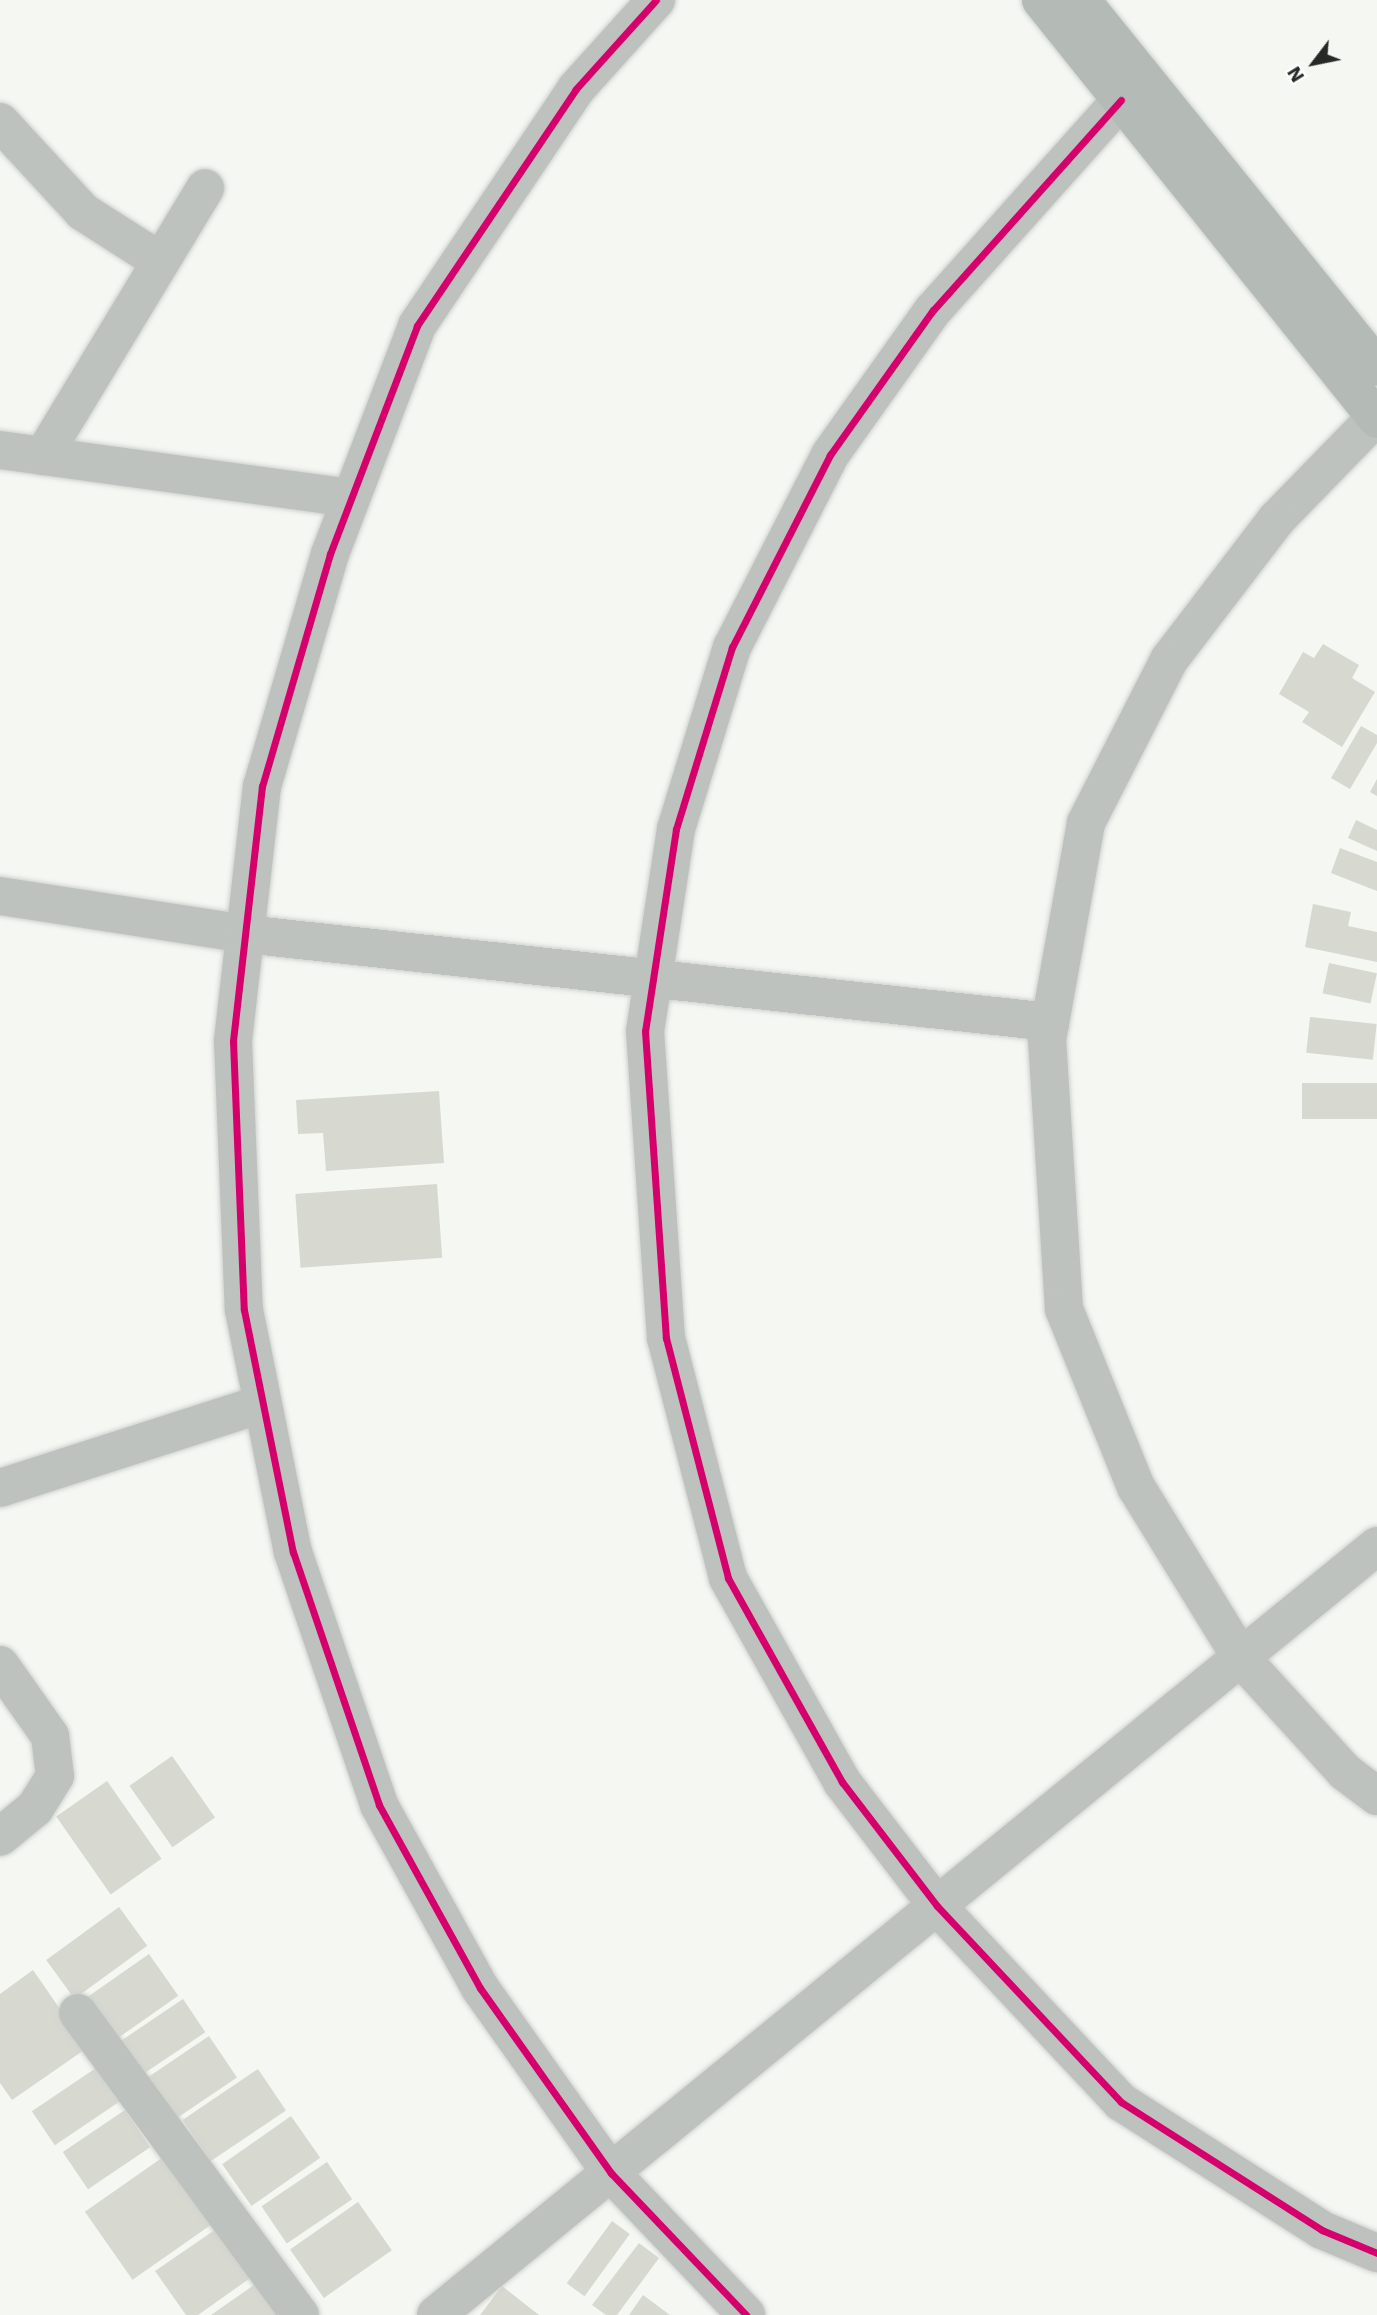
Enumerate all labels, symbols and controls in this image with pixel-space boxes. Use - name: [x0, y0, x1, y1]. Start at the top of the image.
- north arrow: [1279, 28, 1349, 98]
- text: N: [1282, 62, 1309, 86]

